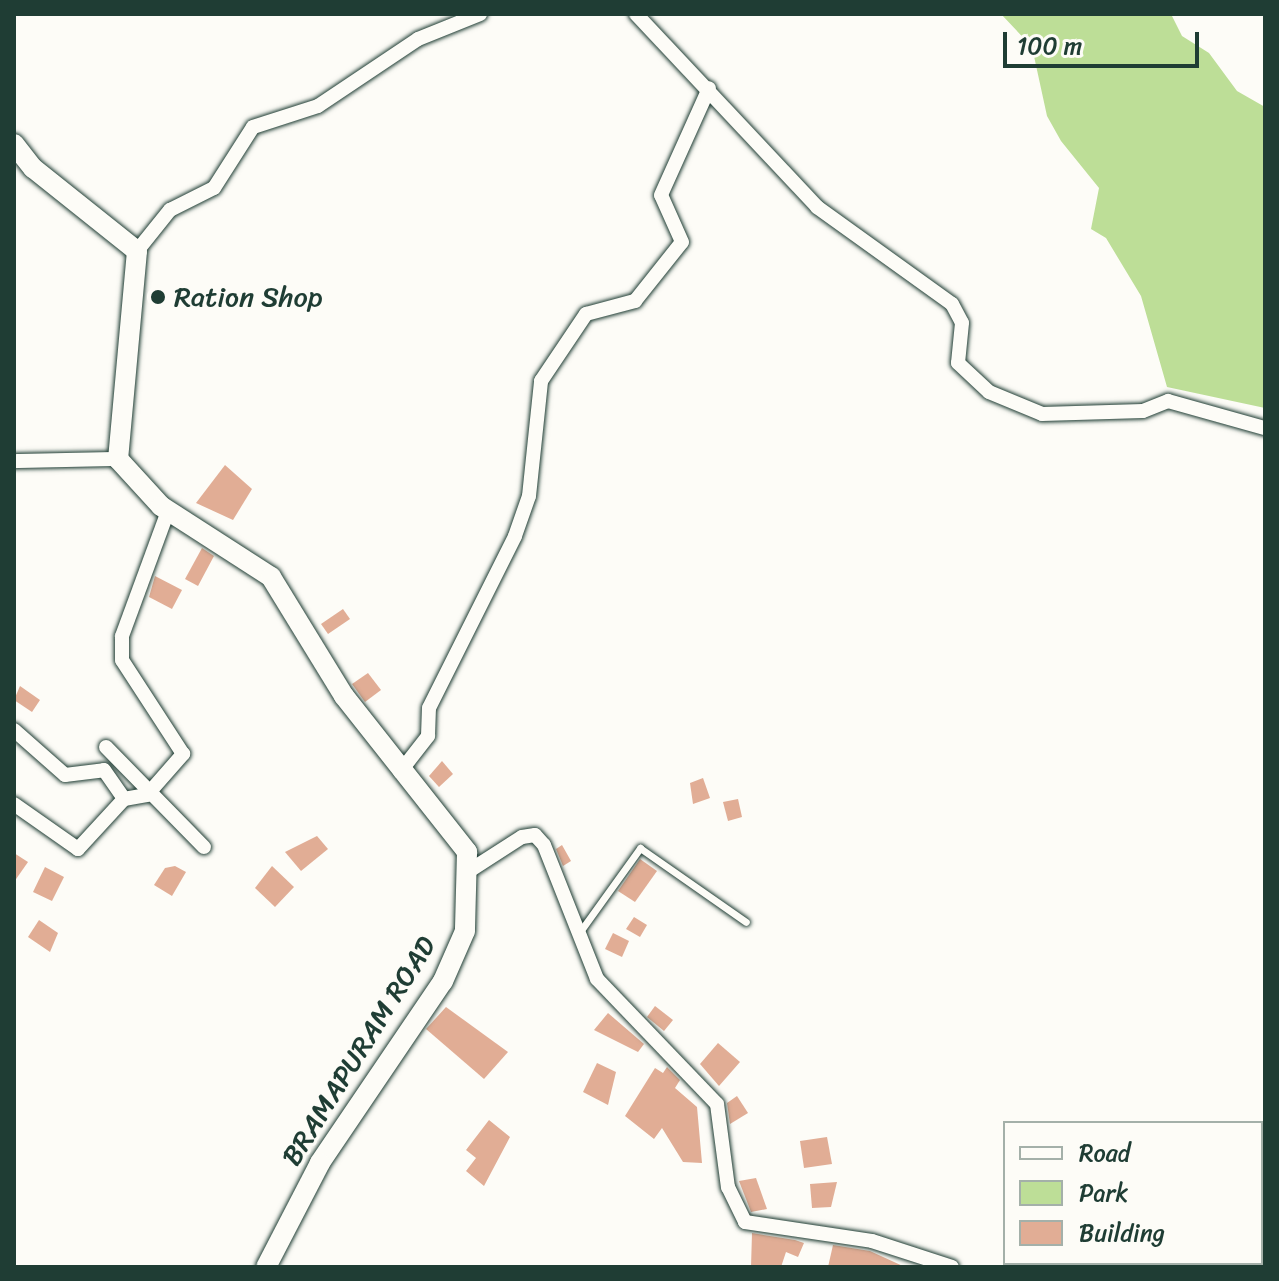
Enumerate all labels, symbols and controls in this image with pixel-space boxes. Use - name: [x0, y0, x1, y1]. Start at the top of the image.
- scale bar: [1007, 16, 1203, 66]
- text: 100 m: [1017, 25, 1082, 67]
- place label: Ration Shop: [174, 280, 323, 314]
- marker: Ration Shop: [149, 288, 167, 306]
- street label: BRAMAPURAM ROAD: [275, 930, 443, 1172]
- legend: [1003, 1121, 1263, 1265]
- text: Road: [1079, 1132, 1130, 1174]
- text: Park: [1079, 1172, 1128, 1214]
- text: Building: [1079, 1212, 1165, 1254]

